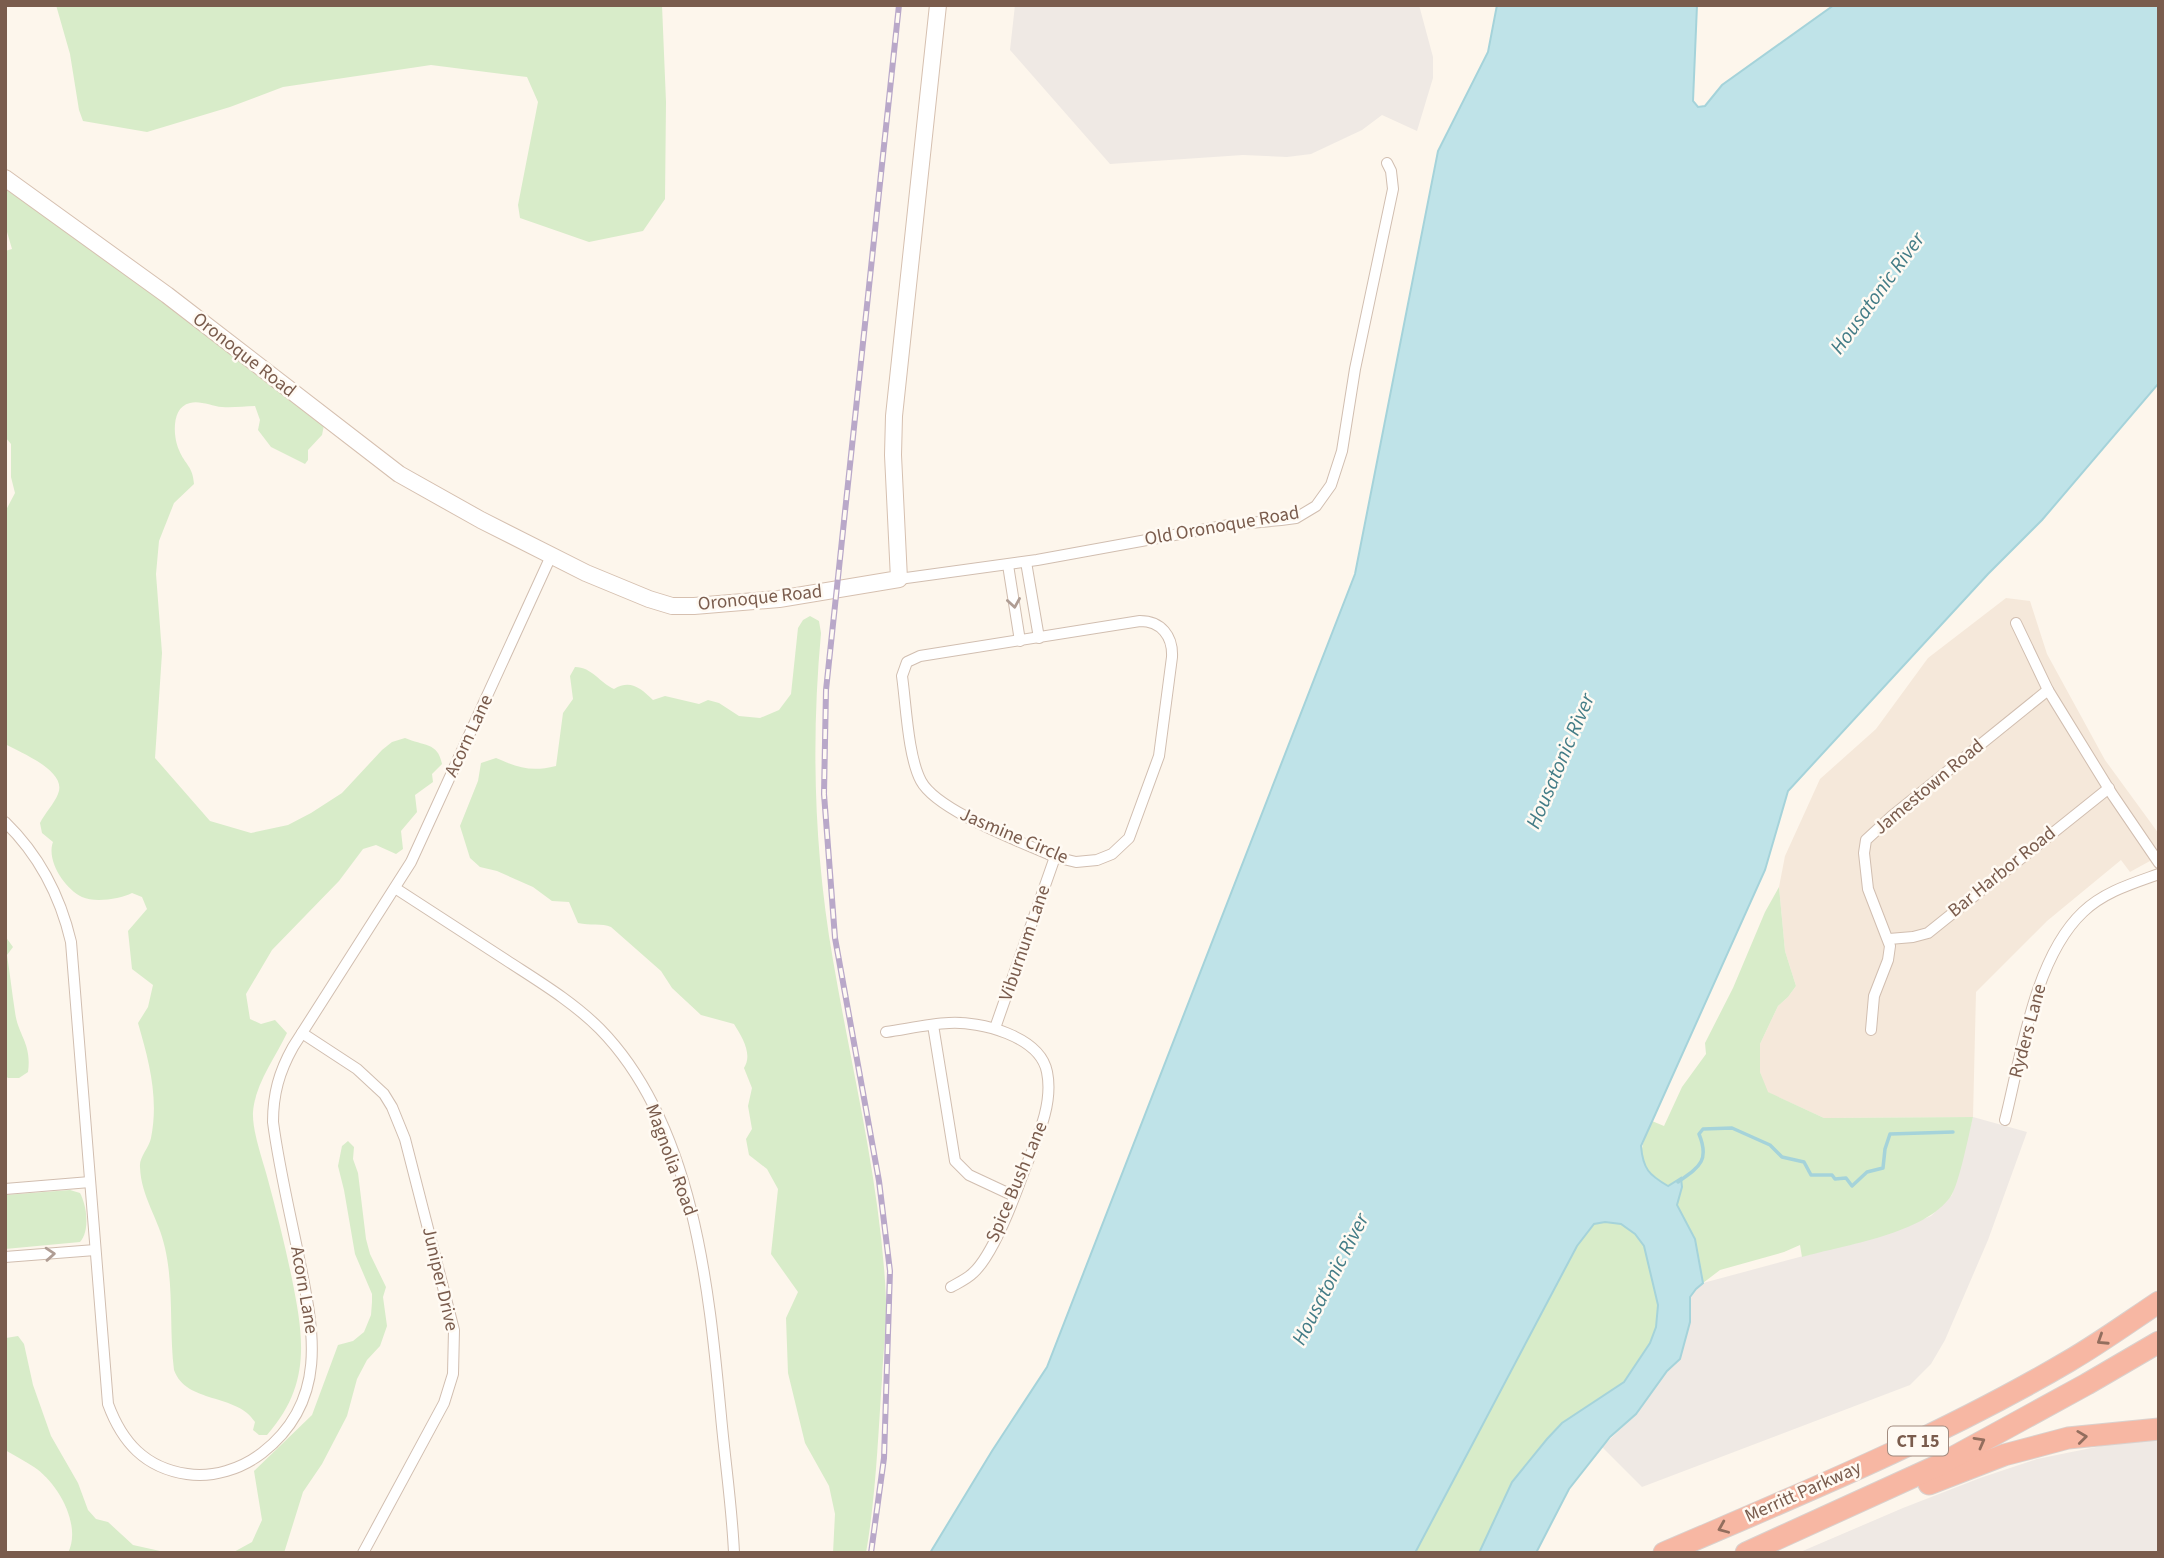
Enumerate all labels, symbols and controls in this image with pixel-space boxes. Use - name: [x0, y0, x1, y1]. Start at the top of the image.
- water label: Housatonic River: [1822, 225, 1932, 360]
- street label: Oronoque Road: [186, 306, 302, 404]
- street label: Old Oronoque Road: [1142, 499, 1302, 553]
- street label: Oronoque Road: [696, 578, 824, 618]
- one-way arrow: [1006, 597, 1021, 609]
- water label: Housatonic River: [1518, 688, 1602, 833]
- street label: Acorn Lane: [438, 690, 500, 782]
- street label: Jamestown Road: [1868, 733, 1990, 841]
- street label: Jasmine Circle: [956, 801, 1072, 871]
- street label: Bar Harbor Road: [1942, 820, 2062, 924]
- street label: Viburnum Lane: [993, 881, 1057, 1005]
- street label: Ryders Lane: [2002, 981, 2054, 1081]
- street label: Magnolia Road: [638, 1100, 704, 1220]
- street label: Spice Bush Lane: [979, 1117, 1055, 1247]
- water label: Housatonic River: [1284, 1207, 1377, 1350]
- street label: Juniper Drive: [415, 1224, 465, 1334]
- street label: Acorn Lane: [283, 1244, 325, 1336]
- one-way arrow: [45, 1247, 56, 1262]
- one-way arrow: [2096, 1331, 2109, 1344]
- road number: CT 15: [1888, 1426, 1948, 1456]
- one-way arrow: [2076, 1429, 2088, 1444]
- one-way arrow: [1973, 1437, 1986, 1450]
- street label: Merritt Parkway: [1740, 1454, 1866, 1530]
- one-way arrow: [1717, 1519, 1729, 1533]

